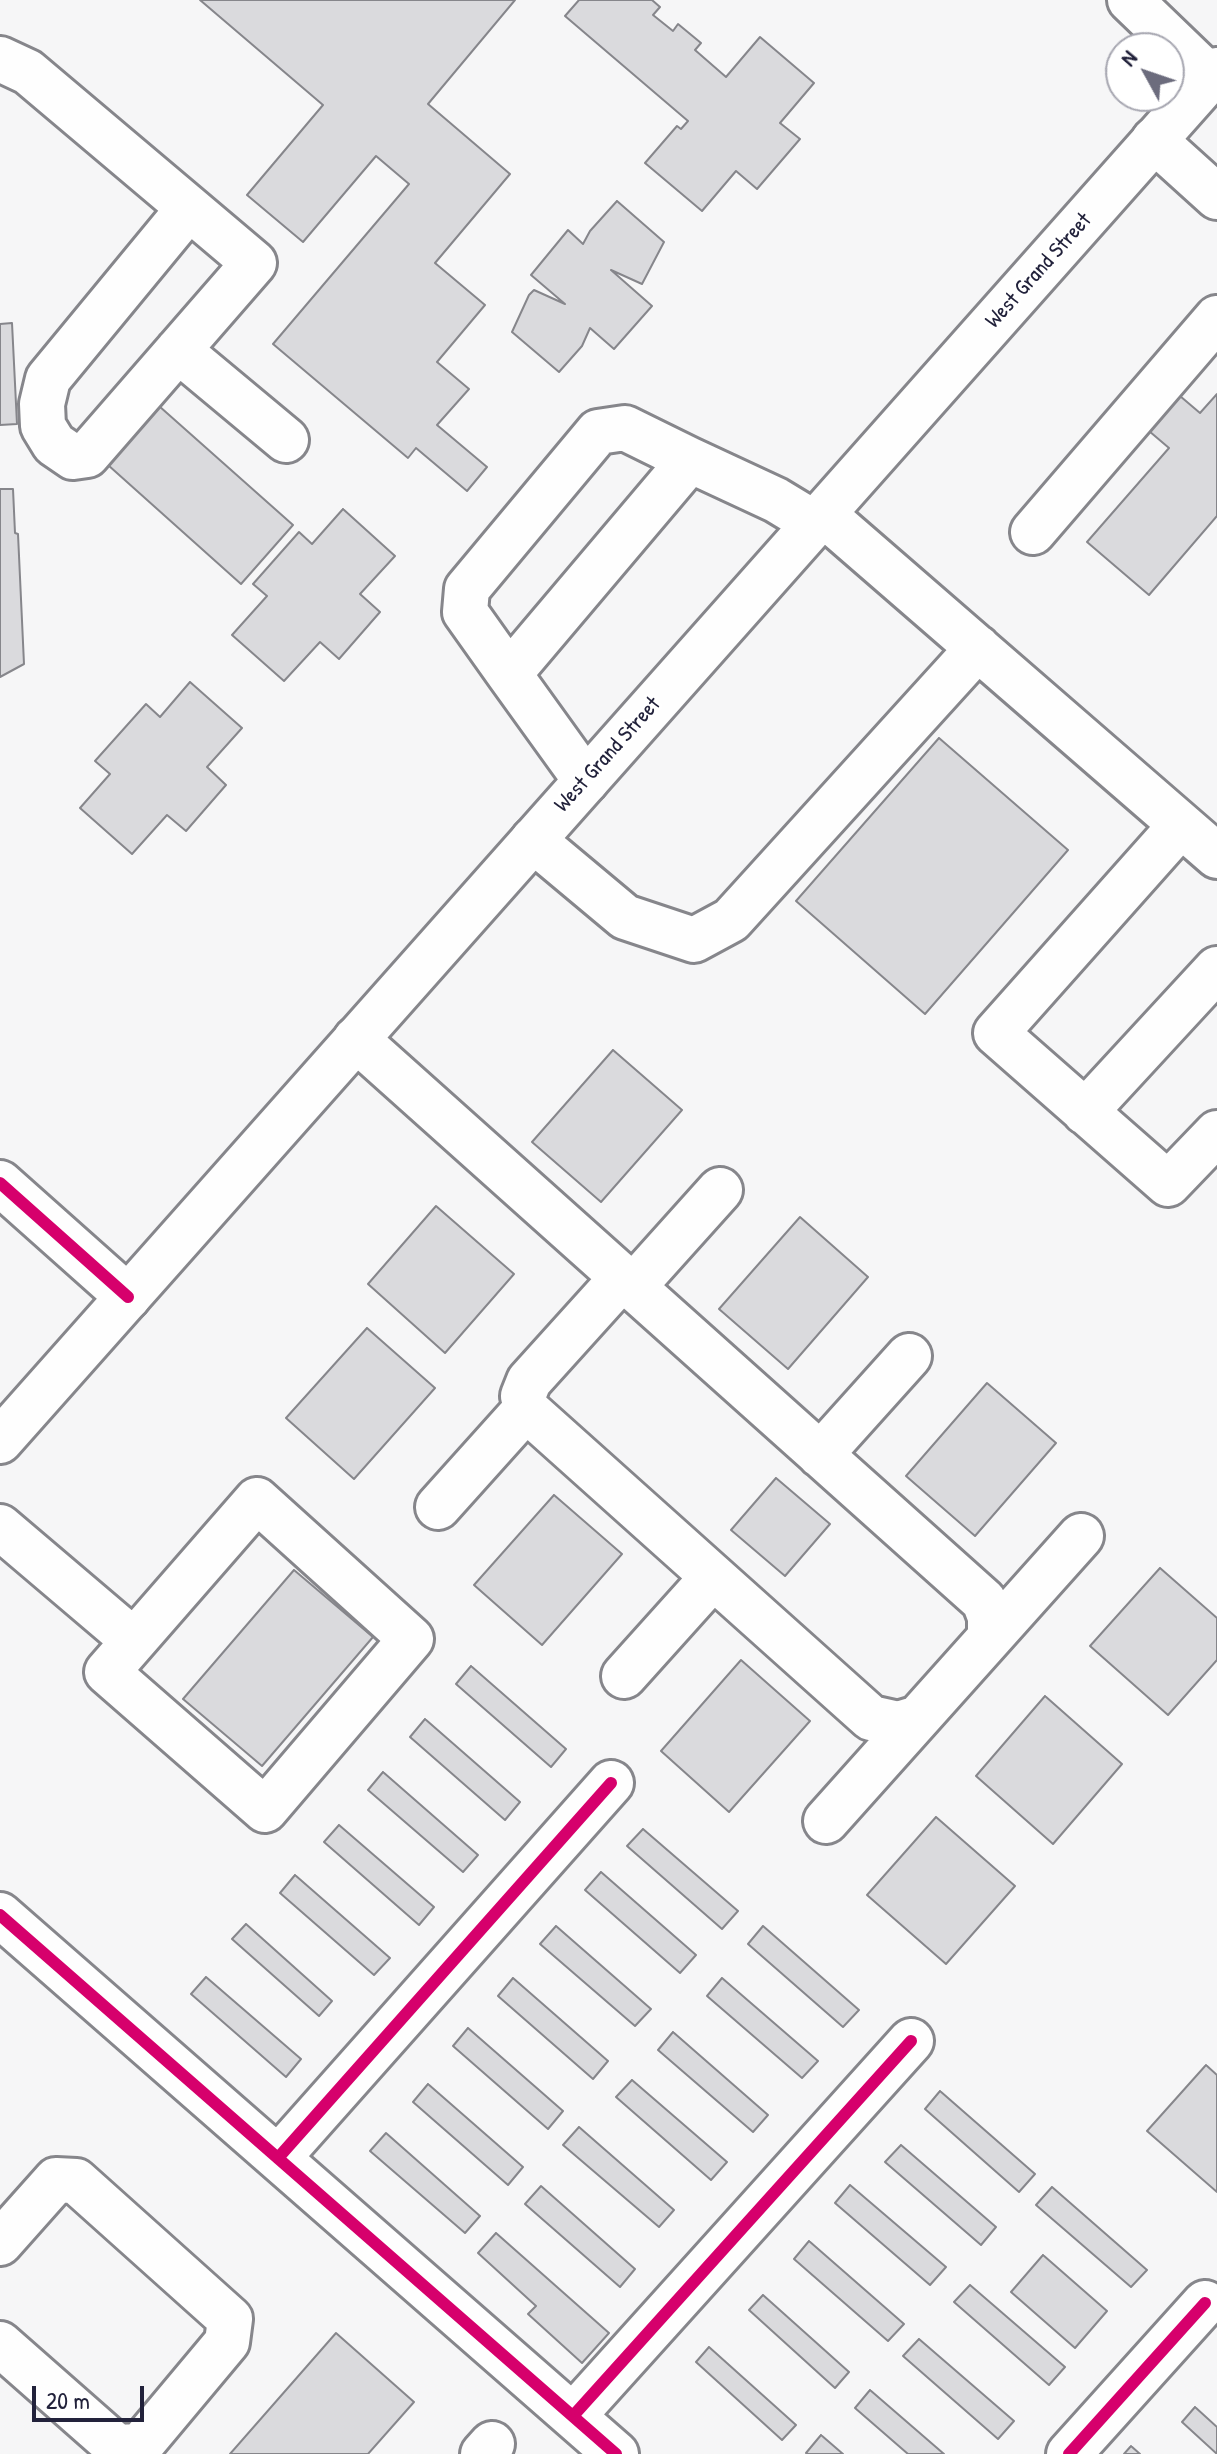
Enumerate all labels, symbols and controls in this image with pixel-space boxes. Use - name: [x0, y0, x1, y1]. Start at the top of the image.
- north arrow: [1105, 32, 1185, 112]
- text: N: [1113, 44, 1143, 72]
- street label: West Grand Street: [980, 208, 1098, 334]
- street label: West Grand Street: [549, 692, 667, 818]
- scale bar: [36, 2370, 148, 2420]
- text: 20 m: [46, 2384, 90, 2416]

